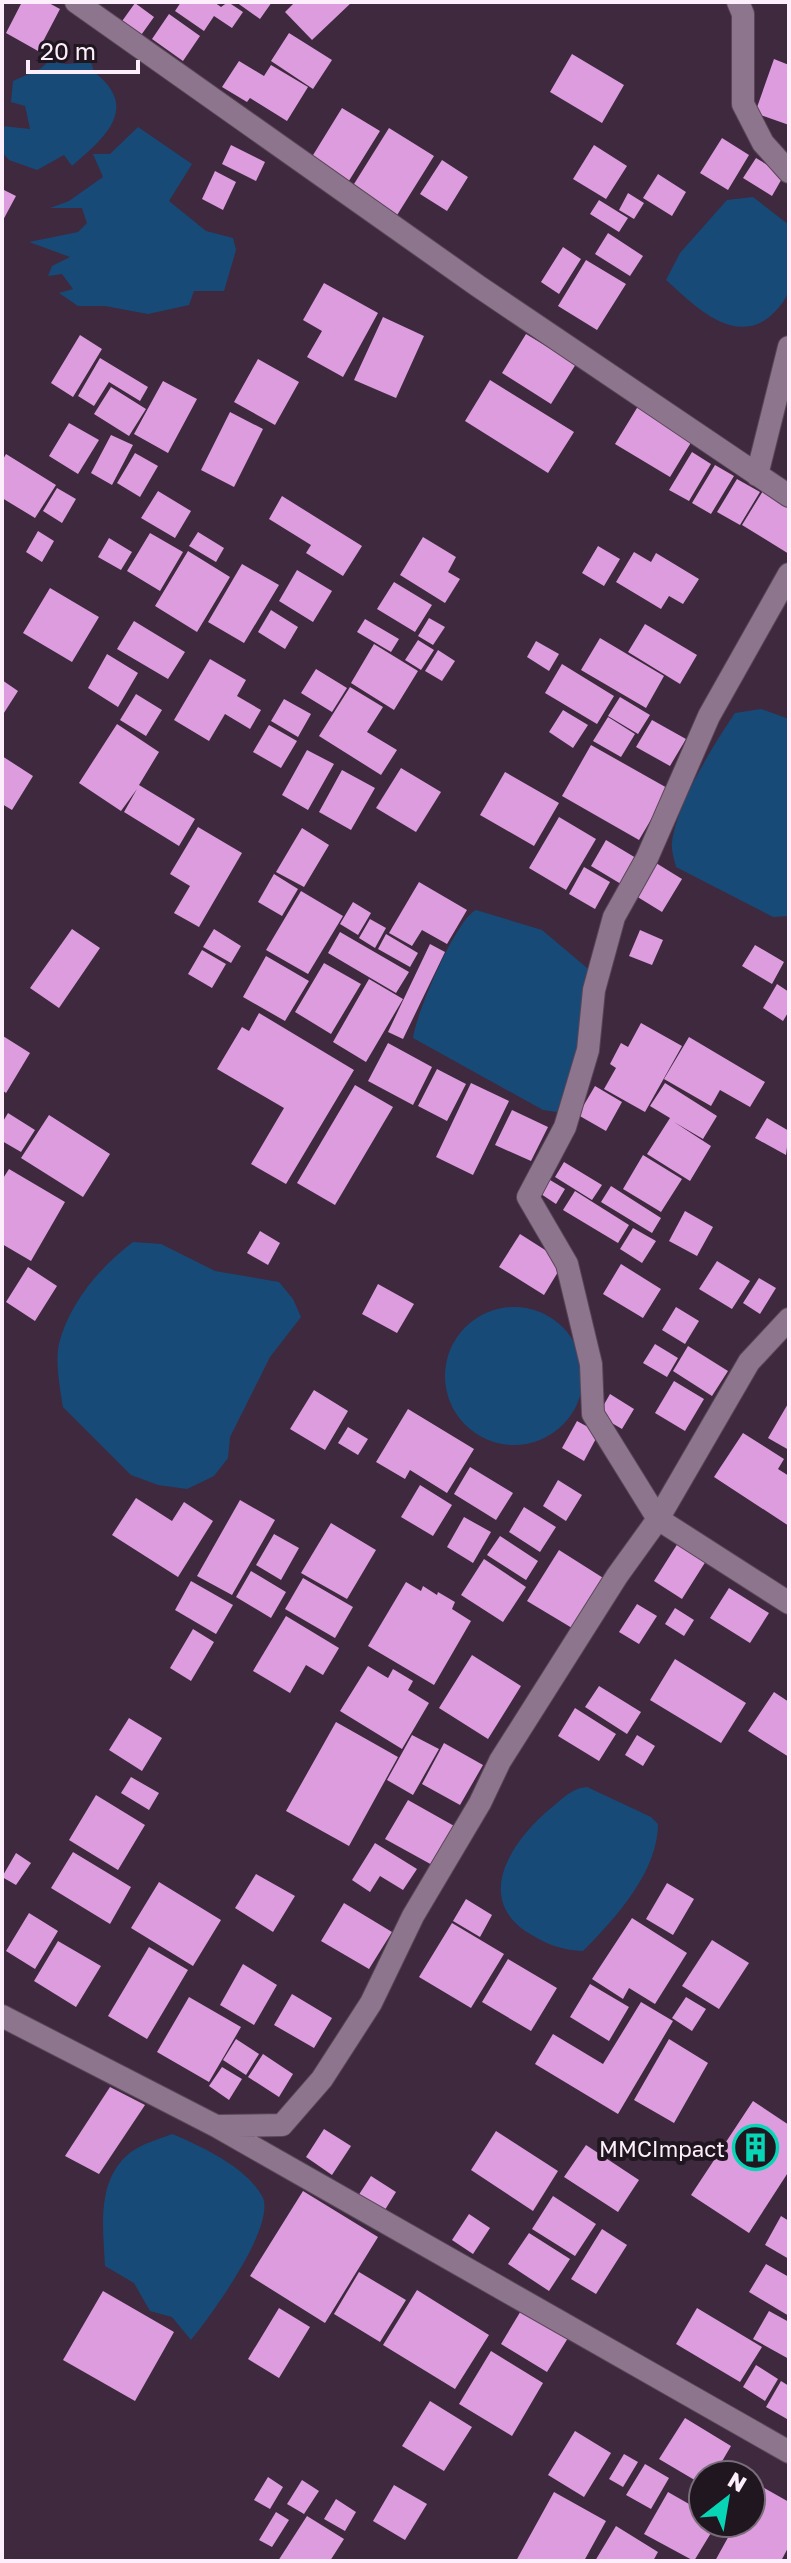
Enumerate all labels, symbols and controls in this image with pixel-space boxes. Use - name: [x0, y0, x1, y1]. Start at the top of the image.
- scale bar: [28, 24, 138, 74]
- text: 20 m: [40, 36, 96, 65]
- building icon: MMCImpact: [732, 2124, 780, 2172]
- place label: MMCImpact: [599, 2135, 725, 2162]
- north arrow: [687, 2459, 767, 2539]
- text: N: [723, 2466, 752, 2497]

